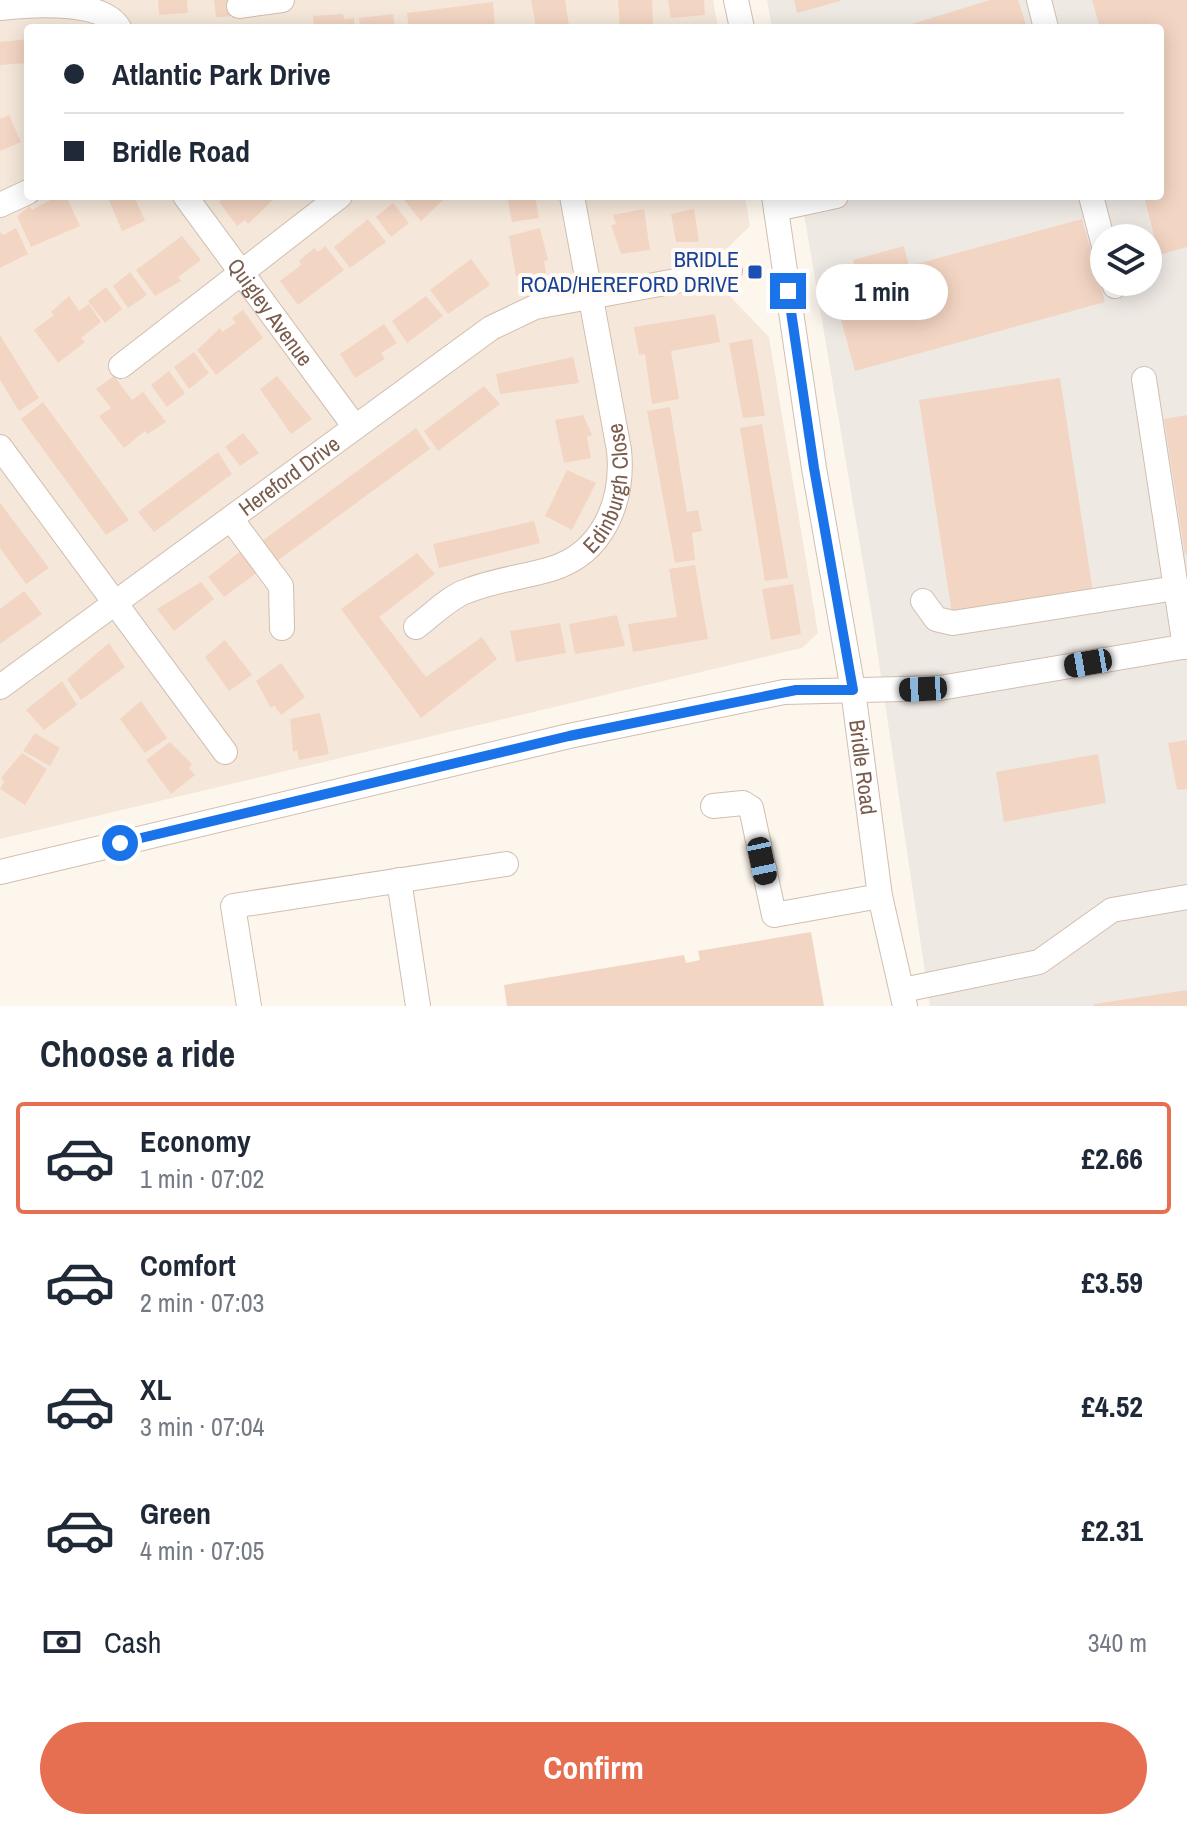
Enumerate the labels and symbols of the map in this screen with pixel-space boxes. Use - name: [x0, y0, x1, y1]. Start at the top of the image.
- place label: BRIDLE ROAD/HEREFORD DRIVE: [520, 244, 739, 299]
- street label: Quigley Avenue: [221, 252, 320, 372]
- marker: BRIDLE ROAD/HEREFORD DRIVE: [746, 263, 764, 281]
- callout: 1 min: [816, 263, 948, 319]
- route end: [770, 273, 806, 309]
- street label: Edinburgh Close: [576, 421, 635, 559]
- street label: Hereford Drive: [232, 429, 346, 523]
- car: [1062, 647, 1114, 679]
- car: [898, 676, 948, 702]
- street label: Bridle Road: [842, 718, 884, 816]
- route start: [102, 825, 138, 861]
- car: [745, 835, 779, 887]

